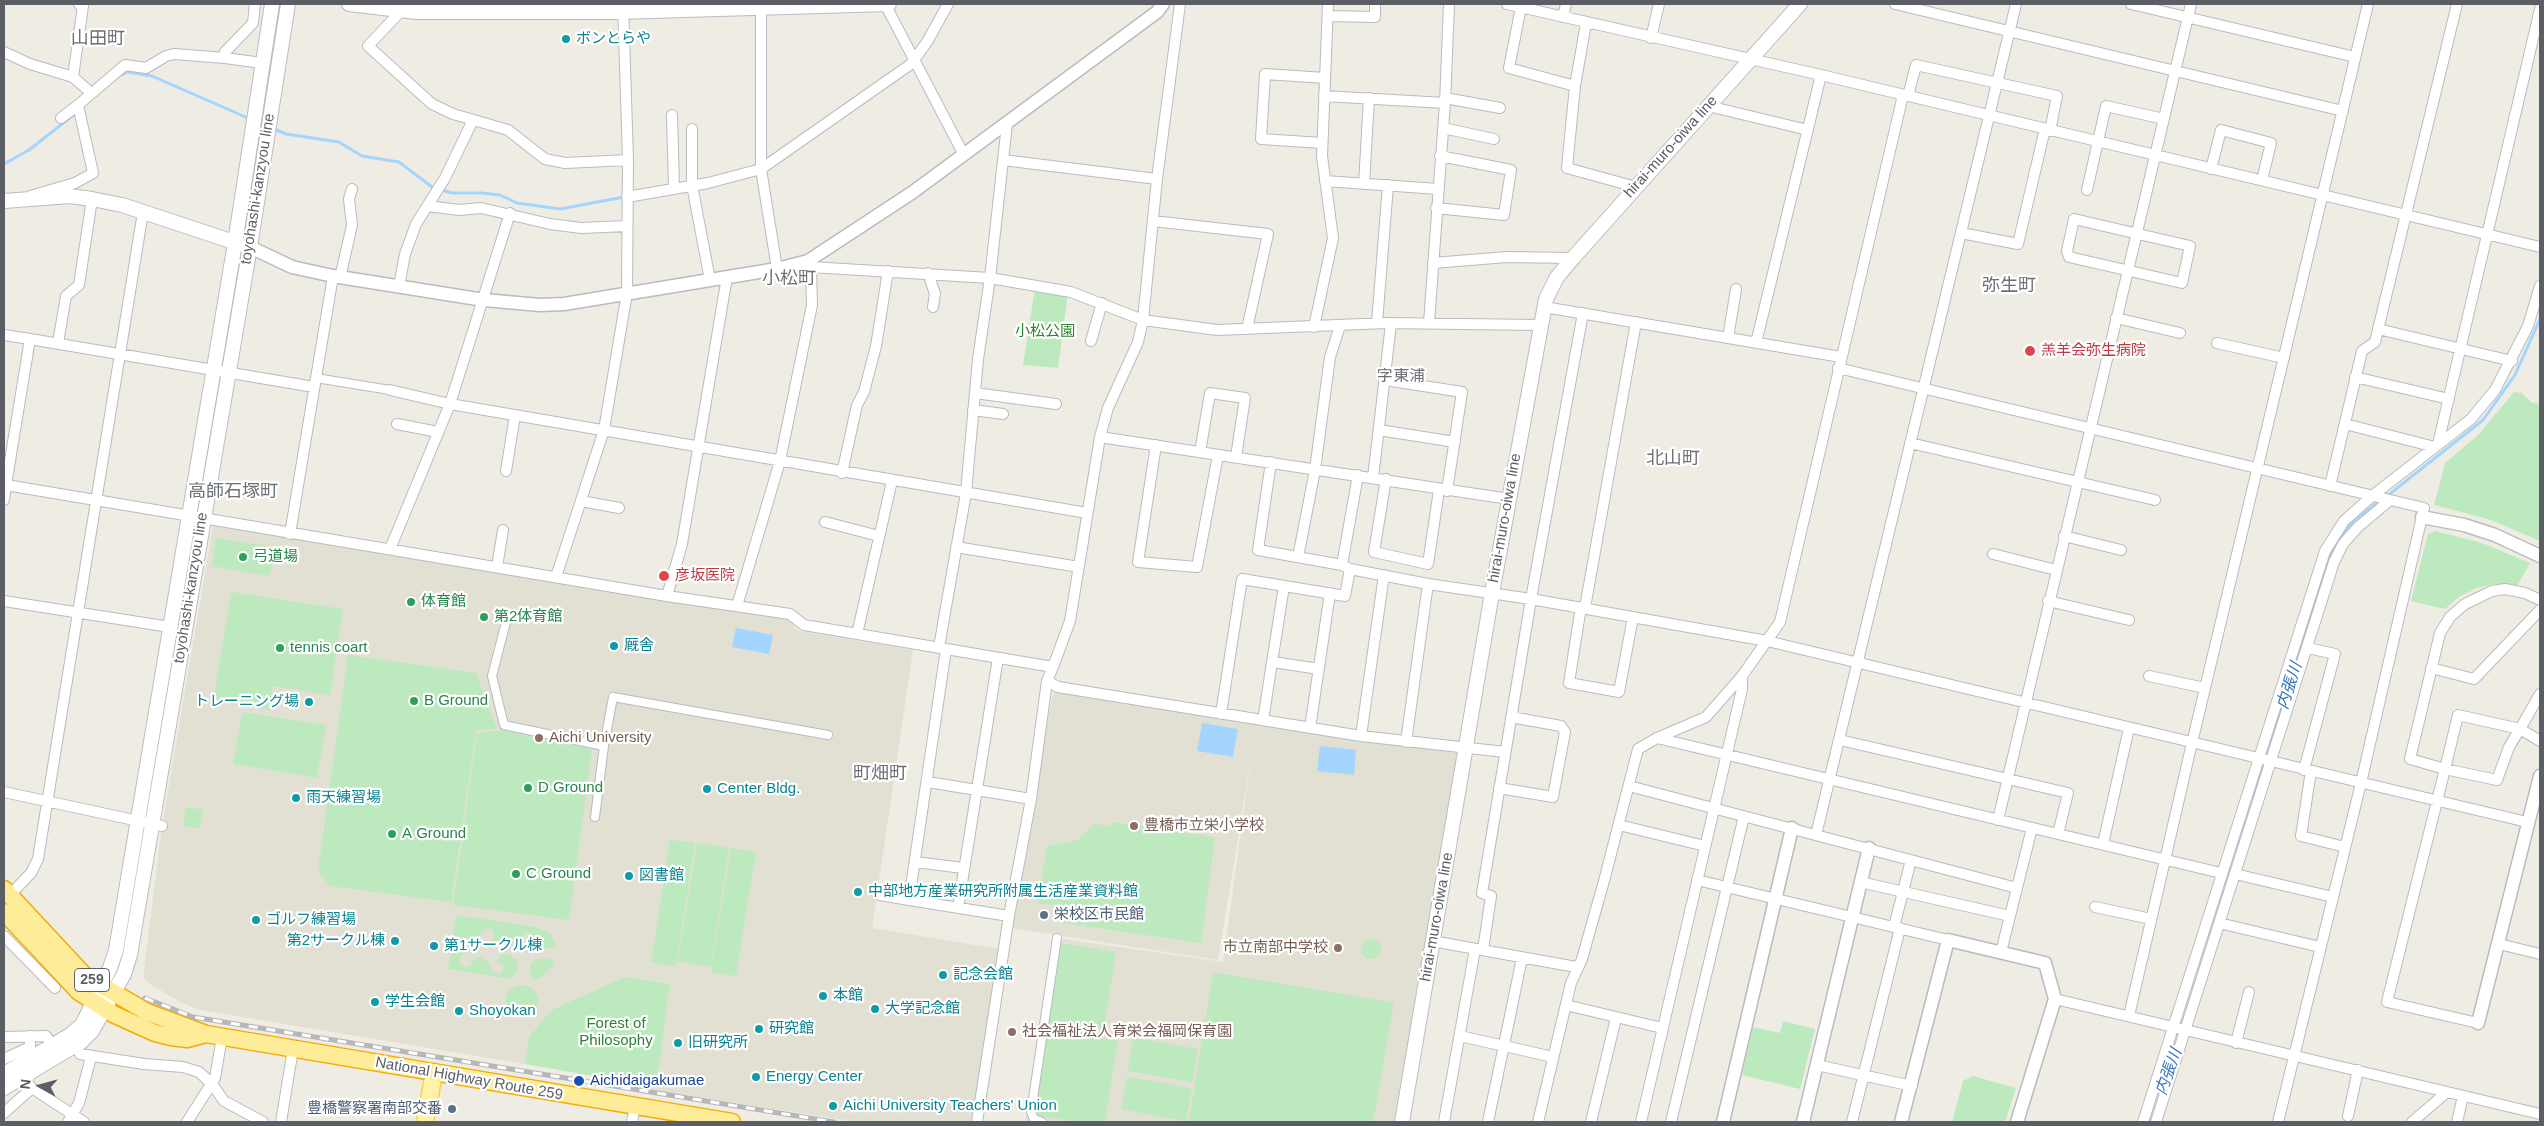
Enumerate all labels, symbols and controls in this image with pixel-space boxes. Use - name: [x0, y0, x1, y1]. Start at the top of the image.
- district label: 山田町: [71, 28, 125, 50]
- place label: ボンとらや: [576, 30, 651, 48]
- marker: ボンとらや: [560, 33, 572, 45]
- street label: hirai-muro-oiwa line: [1621, 92, 1721, 202]
- street label: toyohashi-kanzyou line: [237, 112, 279, 266]
- district label: 小松町: [762, 268, 816, 290]
- district label: 弥生町: [1982, 275, 2036, 297]
- park label: 小松公園: [1015, 323, 1075, 341]
- place label: 羔羊会弥生病院: [2041, 342, 2146, 360]
- marker: 羔羊会弥生病院: [2023, 344, 2037, 358]
- district label: 字東浦: [1377, 367, 1425, 387]
- district label: 北山町: [1646, 448, 1700, 470]
- street label: hirai-muro-oiwa line: [1485, 452, 1525, 584]
- district label: 高師石塚町: [188, 481, 278, 503]
- street label: toyohashi-kanzyou line: [170, 511, 212, 665]
- place label: 弓道場: [253, 548, 298, 566]
- marker: 弓道場: [237, 551, 249, 563]
- place label: 彦坂医院: [675, 567, 735, 585]
- marker: 彦坂医院: [657, 569, 671, 583]
- place label: 体育館: [421, 593, 466, 611]
- marker: 体育館: [405, 596, 417, 608]
- place label: 第2体育館: [494, 608, 562, 626]
- marker: 第2体育館: [478, 611, 490, 623]
- place label: 厩舎: [624, 637, 654, 655]
- place label: tennis coart: [290, 639, 368, 657]
- marker: 厩舎: [608, 640, 620, 652]
- marker: tennis coart: [274, 642, 286, 654]
- water label: 内張川: [2273, 660, 2307, 712]
- place label: B Ground: [424, 692, 488, 710]
- place label: トレーニング場: [194, 693, 299, 711]
- marker: B Ground: [408, 695, 420, 707]
- marker: トレーニング場: [303, 696, 315, 708]
- place label: Aichi University: [549, 729, 652, 747]
- marker: Aichi University: [533, 732, 545, 744]
- district label: 町畑町: [853, 763, 907, 785]
- place label: D Ground: [538, 779, 603, 797]
- place label: Center Bldg.: [717, 780, 800, 798]
- marker: D Ground: [522, 782, 534, 794]
- marker: Center Bldg.: [701, 783, 713, 795]
- place label: 雨天練習場: [306, 789, 381, 807]
- marker: 雨天練習場: [290, 792, 302, 804]
- place label: 豊橋市立栄小学校: [1144, 817, 1264, 835]
- marker: 豊橋市立栄小学校: [1128, 820, 1140, 832]
- place label: A Ground: [402, 825, 466, 843]
- marker: A Ground: [386, 828, 398, 840]
- street label: hirai-muro-oiwa line: [1417, 851, 1457, 983]
- place label: C Ground: [526, 865, 591, 883]
- place label: 図書館: [639, 867, 684, 885]
- marker: C Ground: [510, 868, 522, 880]
- marker: 図書館: [623, 870, 635, 882]
- place label: 中部地方産業研究所附属生活産業資料館: [868, 883, 1138, 901]
- marker: 中部地方産業研究所附属生活産業資料館: [852, 886, 864, 898]
- place label: 栄校区市民館: [1054, 906, 1144, 924]
- marker: 栄校区市民館: [1038, 909, 1050, 921]
- place label: ゴルフ練習場: [266, 911, 356, 929]
- marker: ゴルフ練習場: [250, 914, 262, 926]
- place label: 第2サークル棟: [287, 932, 385, 950]
- marker: 第2サークル棟: [389, 935, 401, 947]
- place label: 第1サークル棟: [444, 937, 542, 955]
- place label: 市立南部中学校: [1223, 939, 1328, 957]
- marker: 第1サークル棟: [428, 940, 440, 952]
- marker: 市立南部中学校: [1332, 942, 1344, 954]
- place label: 記念会館: [953, 966, 1013, 984]
- road number: 259: [74, 968, 110, 992]
- marker: 記念会館: [937, 969, 949, 981]
- place label: 本館: [833, 987, 863, 1005]
- marker: 本館: [817, 990, 829, 1002]
- place label: 学生会館: [385, 993, 445, 1011]
- marker: 学生会館: [369, 996, 381, 1008]
- place label: 大学記念館: [885, 1000, 960, 1018]
- place label: Shoyokan: [469, 1002, 536, 1020]
- marker: 大学記念館: [869, 1003, 881, 1015]
- marker: Shoyokan: [453, 1005, 465, 1017]
- park label: Forest of Philosophy: [579, 1015, 653, 1050]
- place label: 研究館: [769, 1020, 814, 1038]
- marker: 研究館: [753, 1023, 765, 1035]
- place label: 社会福祉法人育栄会福岡保育園: [1022, 1023, 1232, 1041]
- marker: 社会福祉法人育栄会福岡保育園: [1006, 1026, 1018, 1038]
- place label: 旧研究所: [688, 1034, 748, 1052]
- marker: 旧研究所: [672, 1037, 684, 1049]
- water label: 内張川: [2152, 1046, 2186, 1098]
- street label: National Highway Route 259: [374, 1054, 564, 1104]
- north arrow: [15, 1061, 65, 1111]
- place label: Energy Center: [766, 1068, 863, 1086]
- marker: Energy Center: [750, 1071, 762, 1083]
- place label: Aichidaigakumae: [590, 1072, 704, 1090]
- marker: Aichidaigakumae: [572, 1074, 586, 1088]
- text: N: [17, 1078, 34, 1090]
- place label: Aichi University Teachers' Union: [843, 1097, 1057, 1115]
- place label: 豊橋警察署南部交番: [307, 1100, 442, 1118]
- marker: Aichi University Teachers' Union: [827, 1100, 839, 1112]
- marker: 豊橋警察署南部交番: [446, 1103, 458, 1115]

